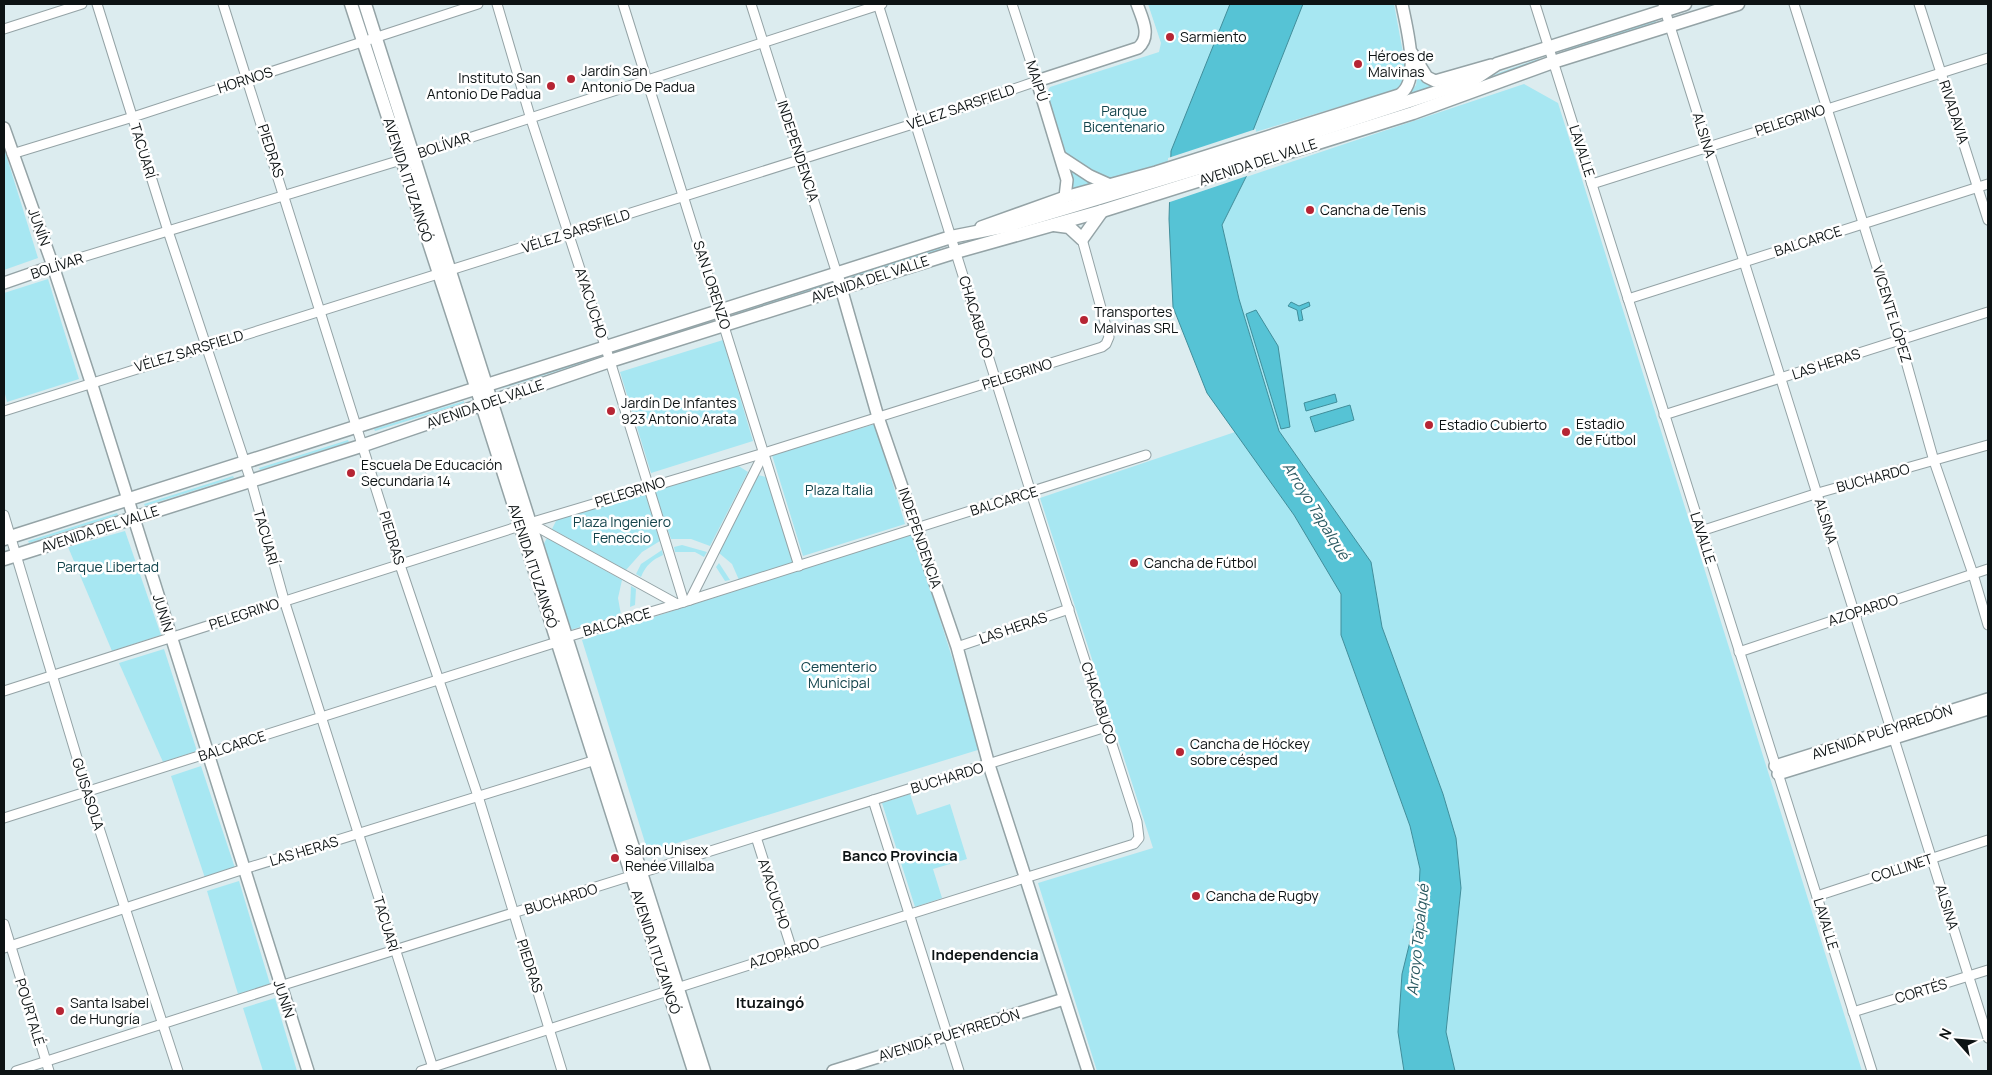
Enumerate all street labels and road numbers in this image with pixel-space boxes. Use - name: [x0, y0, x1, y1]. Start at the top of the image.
- street label: MAIPÚ: [1022, 58, 1053, 104]
- street label: HORNOS: [215, 62, 275, 97]
- street label: RIVADAVIA: [1935, 78, 1974, 146]
- street label: VÉLEZ SARSFIELD: [904, 79, 1017, 134]
- street label: INDEPENDENCIA: [773, 98, 824, 204]
- street label: PELEGRINO: [1752, 99, 1827, 140]
- street label: ALSINA: [1689, 110, 1720, 160]
- street label: AVENIDA ITUZAINGÓ: [379, 115, 438, 244]
- street label: TACUARÍ: [126, 121, 161, 181]
- street label: PIEDRAS: [254, 122, 289, 180]
- street label: LAVALLE: [1565, 122, 1600, 179]
- street label: BOLÍVAR: [415, 127, 473, 162]
- street label: AVENIDA DEL VALLE: [1196, 133, 1319, 190]
- street label: VÉLEZ SARSFIELD: [519, 204, 632, 257]
- street label: JUNÍN: [24, 205, 55, 248]
- street label: BALCARCE: [1772, 221, 1844, 260]
- street label: SAN LORENZO: [689, 238, 736, 332]
- street label: BOLÍVAR: [28, 248, 86, 283]
- street label: AVENIDA DEL VALLE: [808, 250, 931, 307]
- street label: VICENTE LÓPEZ: [1869, 263, 1916, 365]
- street label: AYACUCHO: [571, 265, 612, 340]
- street label: CHACABUCO: [955, 273, 998, 360]
- street label: VÉLEZ SARSFIELD: [132, 325, 246, 376]
- street label: LAS HERAS: [1789, 343, 1863, 383]
- street label: PELEGRINO: [979, 353, 1054, 394]
- street label: AVENIDA DEL VALLE: [423, 374, 546, 433]
- street label: BUCHARDO: [1834, 459, 1912, 496]
- street label: PELEGRINO: [592, 472, 667, 511]
- street label: BALCARCE: [968, 481, 1040, 520]
- street label: INDEPENDENCIA: [894, 485, 947, 591]
- street label: ALSINA: [1811, 496, 1842, 546]
- street label: AVENIDA DEL VALLE: [38, 500, 161, 557]
- street label: AVENIDA ITUZAINGÓ: [504, 501, 563, 630]
- street label: TACUARÍ: [249, 507, 283, 567]
- street label: PIEDRAS: [375, 509, 410, 567]
- street label: LAVALLE: [1686, 509, 1721, 566]
- street label: AZOPARDO: [1825, 589, 1900, 630]
- street label: JUNÍN: [149, 592, 178, 634]
- street label: PELEGRINO: [206, 593, 281, 634]
- street label: BALCARCE: [581, 603, 653, 640]
- street label: LAS HERAS: [976, 607, 1050, 648]
- street label: CHACABUCO: [1077, 659, 1122, 746]
- street label: AVENIDA PUEYRREDÓN: [1809, 700, 1955, 763]
- street label: BALCARCE: [196, 726, 268, 765]
- street label: GUISASOLA: [68, 755, 109, 833]
- street label: BUCHARDO: [908, 757, 986, 798]
- street label: LAS HERAS: [267, 831, 341, 870]
- street label: COLLINET: [1869, 848, 1936, 886]
- street label: AYACUCHO: [754, 856, 795, 931]
- street label: BUCHARDO: [522, 878, 600, 919]
- street label: ALSINA: [1932, 882, 1963, 932]
- street label: AVENIDA ITUZAINGÓ: [627, 887, 686, 1016]
- street label: TACUARÍ: [369, 894, 404, 954]
- street label: LAVALLE: [1810, 895, 1843, 952]
- street label: AZOPARDO: [746, 933, 821, 972]
- street label: PIEDRAS: [513, 937, 548, 995]
- street label: CORTÉS: [1892, 973, 1950, 1007]
- street label: POURTALÉ: [11, 976, 50, 1048]
- street label: JUNÍN: [269, 977, 300, 1020]
- street label: AVENIDA PUEYRREDÓN: [876, 1004, 1022, 1065]

